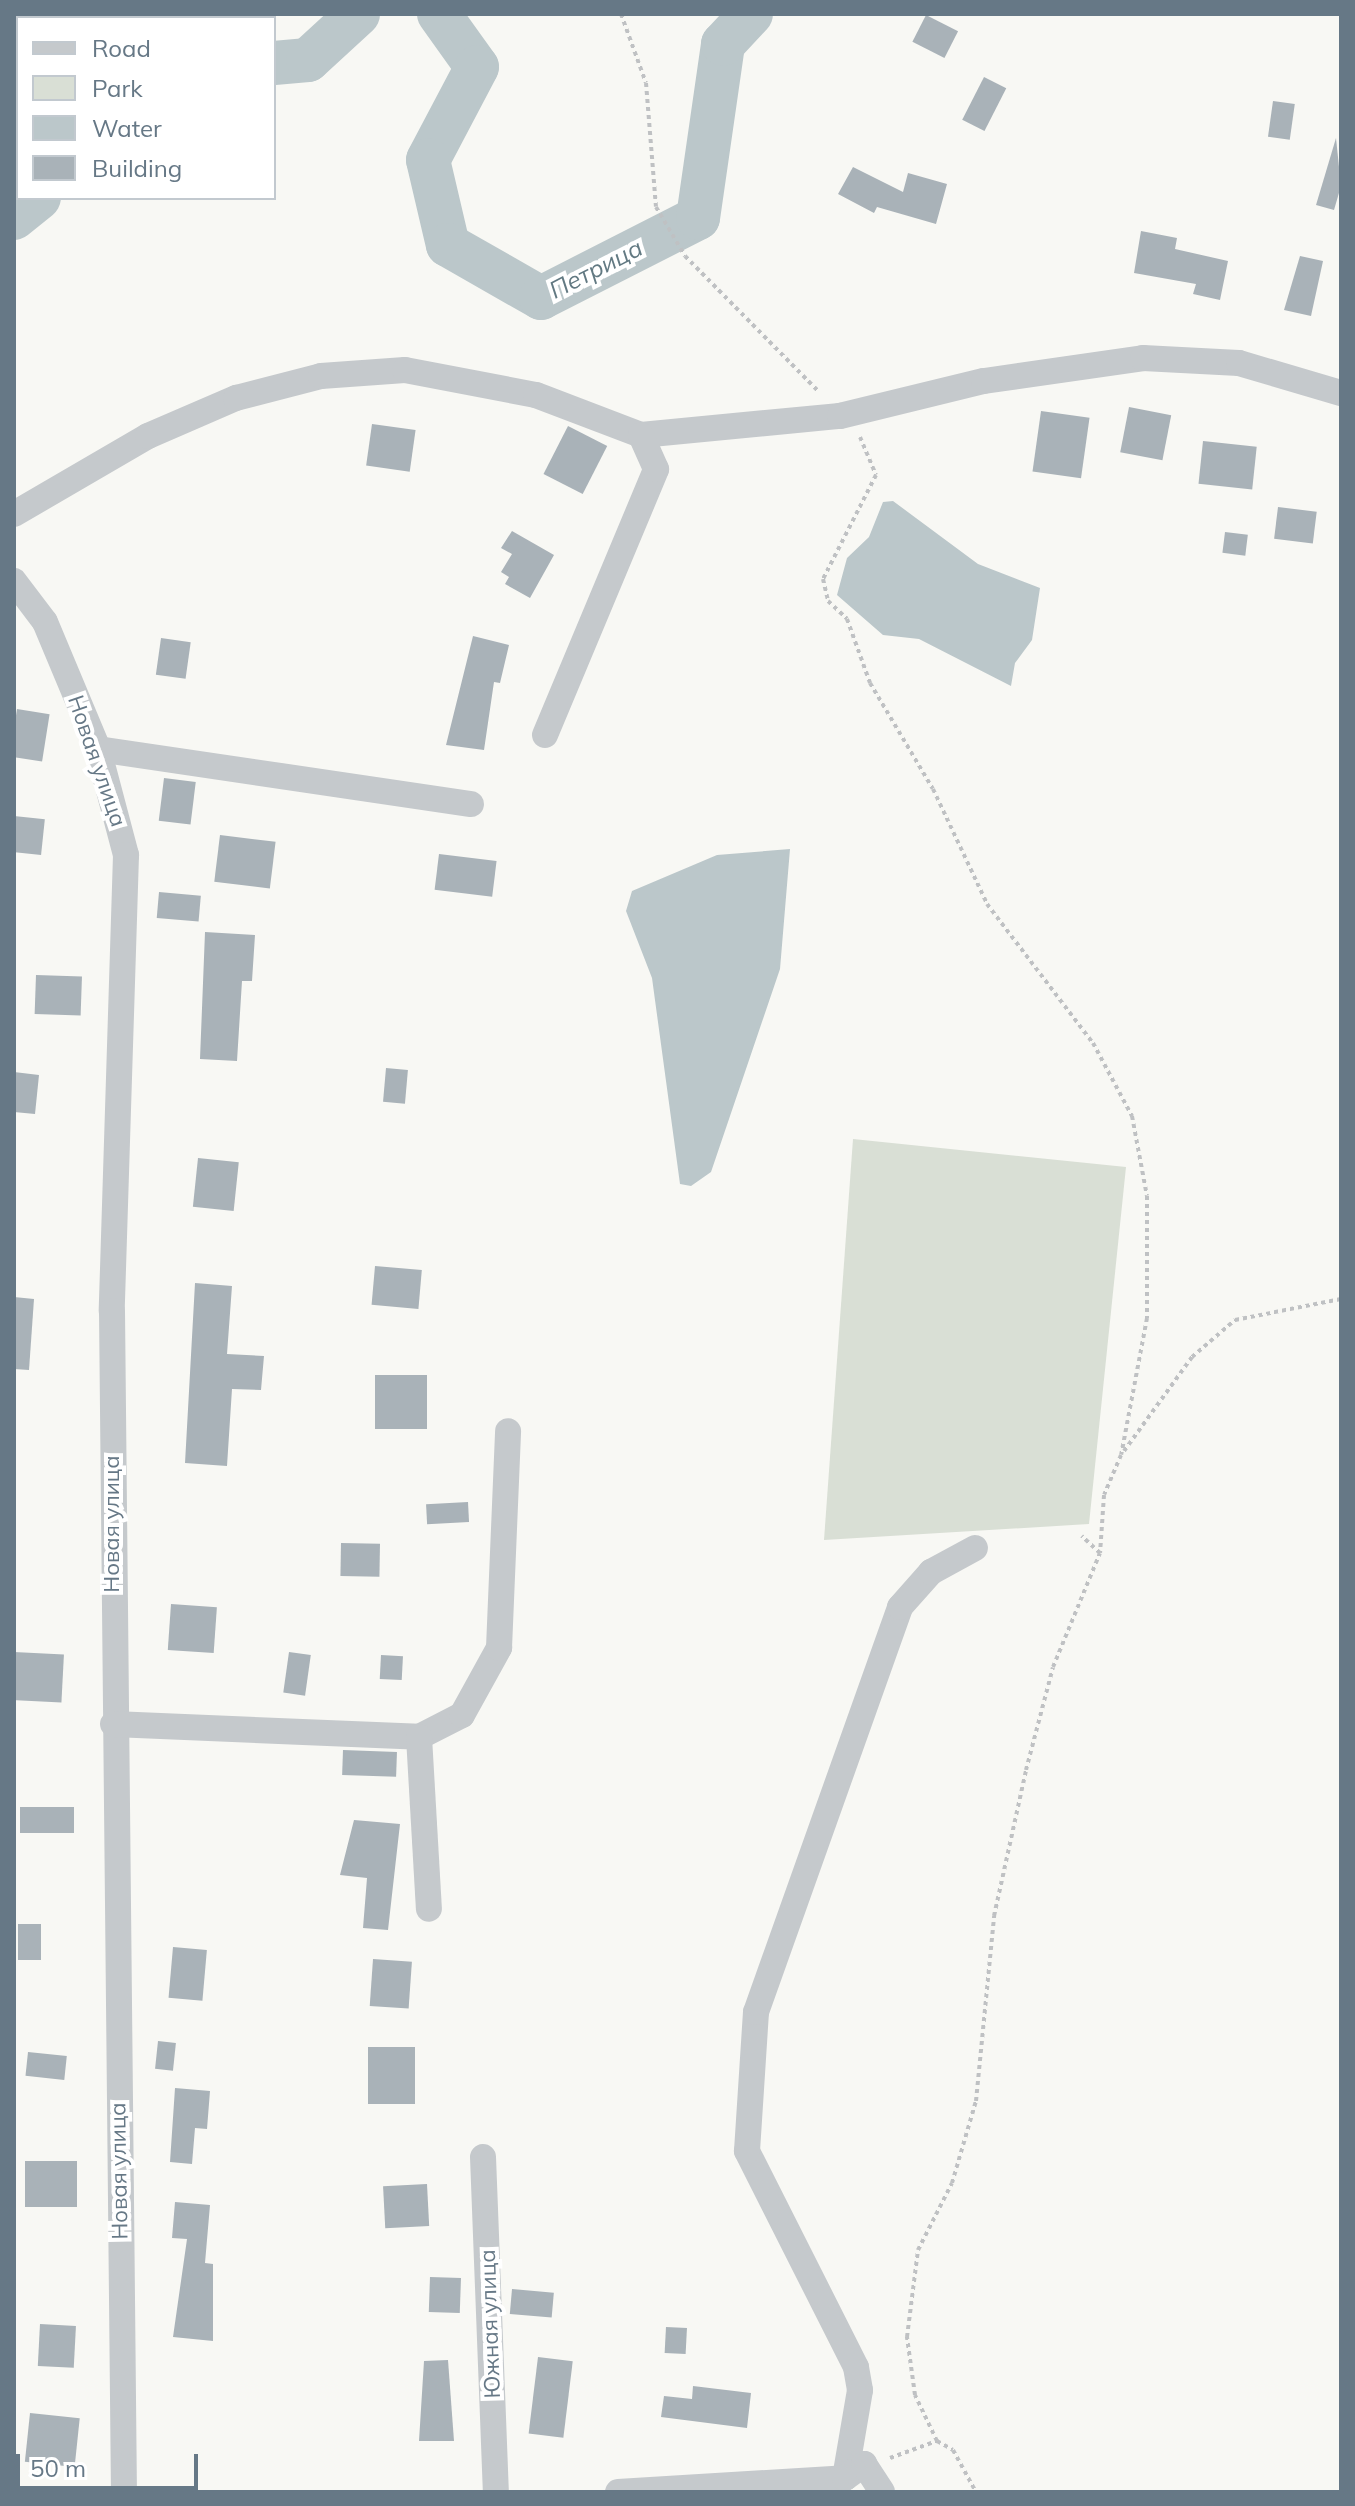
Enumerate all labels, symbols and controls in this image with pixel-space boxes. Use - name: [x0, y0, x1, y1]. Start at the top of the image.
- legend: [16, 16, 276, 200]
- text: Road: [92, 33, 151, 63]
- text: Park: [92, 73, 143, 103]
- text: Water: [92, 113, 162, 143]
- text: Building: [92, 153, 182, 183]
- water label: Петрица: [545, 233, 647, 305]
- street label: Новая улица: [62, 692, 132, 830]
- street label: Новая улица: [99, 1455, 125, 1593]
- street label: Новая улица: [105, 2102, 133, 2240]
- street label: Южная улица: [474, 2249, 506, 2399]
- scale bar: [20, 2438, 202, 2488]
- text: 50 m: [30, 2453, 86, 2483]

